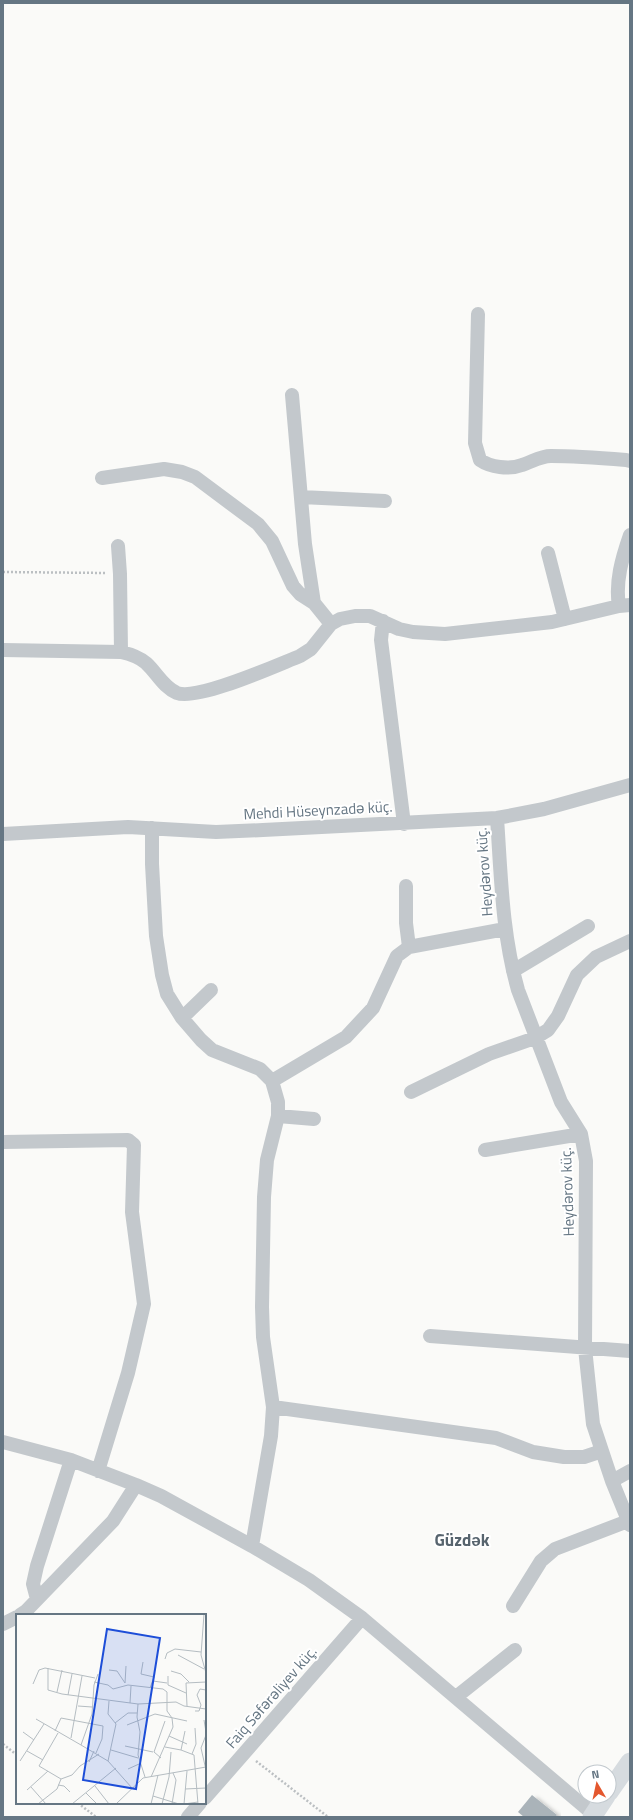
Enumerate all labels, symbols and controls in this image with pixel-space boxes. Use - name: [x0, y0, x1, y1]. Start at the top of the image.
- street label: Mehdi Hüseynzadə küç.: [243, 795, 393, 825]
- street label: Heydərov küç.: [469, 827, 499, 917]
- street label: Heydərov küç.: [554, 1147, 580, 1237]
- district label: Güzdək: [434, 1527, 490, 1553]
- inset map: [16, 1614, 206, 1804]
- street label: Faiq Səfərəliyev küç.: [220, 1641, 322, 1753]
- north arrow: [577, 1764, 617, 1804]
- text: N: [590, 1766, 600, 1783]

